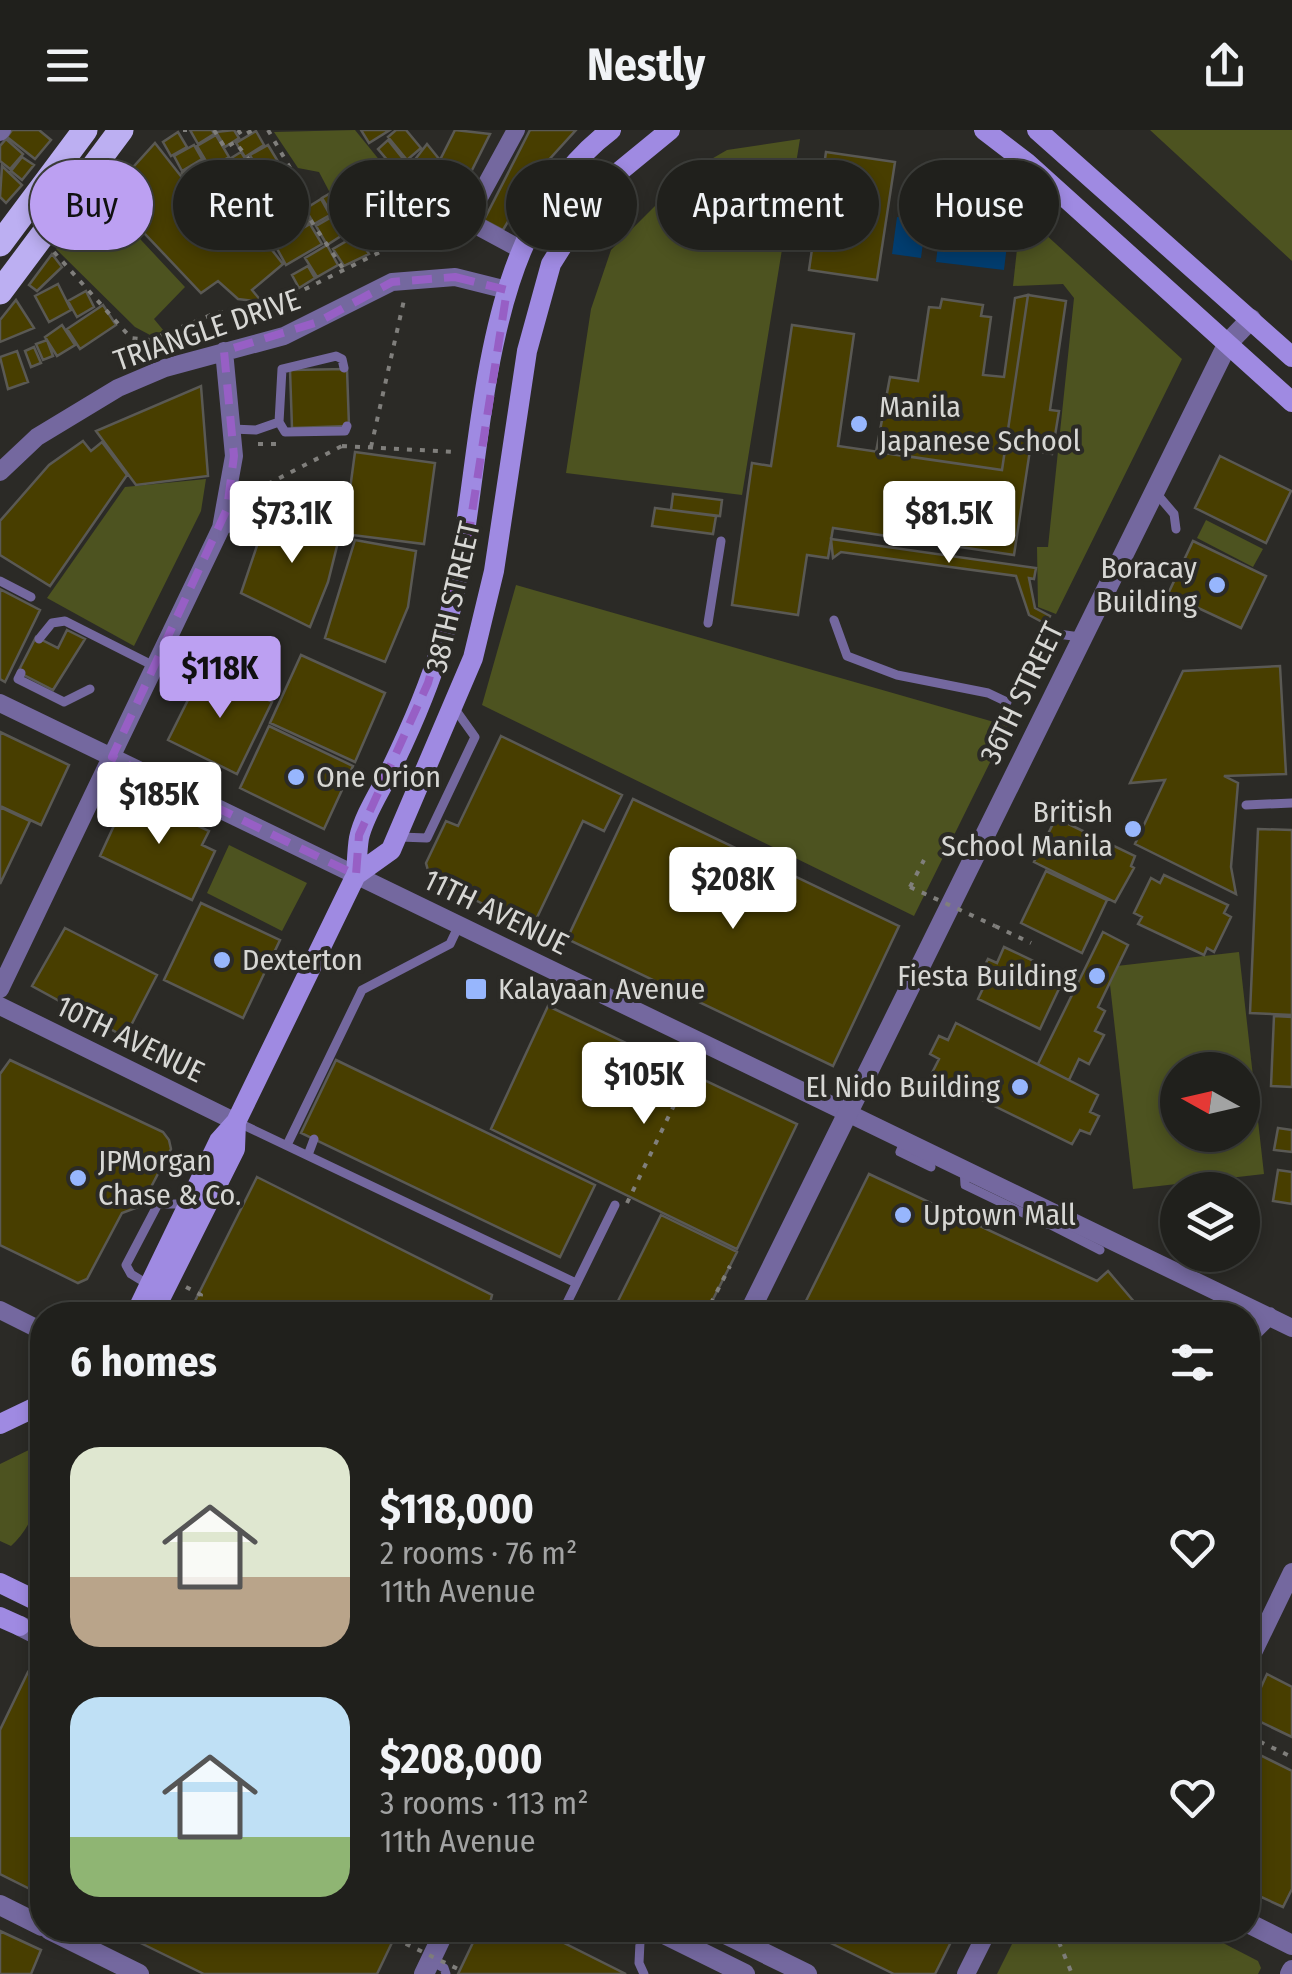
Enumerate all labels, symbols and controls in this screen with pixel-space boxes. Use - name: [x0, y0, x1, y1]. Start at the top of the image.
- icon: menu: [40, 38, 95, 93]
- text: Nestly: [587, 38, 705, 92]
- icon: share: [1197, 38, 1252, 93]
- chip: Buy: [30, 160, 153, 250]
- chip: Rent: [173, 160, 309, 250]
- chip: Filters: [329, 160, 486, 250]
- chip: New: [506, 160, 637, 250]
- chip: Apartment: [657, 160, 879, 250]
- chip: House: [899, 160, 1059, 250]
- street label: TRIANGLE DRIVE: [109, 281, 305, 379]
- place label: Manila Japanese School: [879, 389, 1081, 459]
- marker: Manila Japanese School: [848, 413, 870, 435]
- pin: $73.1K: [211, 481, 373, 566]
- pin: $81.5K: [868, 481, 1030, 566]
- text: $73.1K: [252, 494, 332, 532]
- text: $81.5K: [905, 494, 993, 532]
- street label: 38TH STREET: [418, 518, 488, 676]
- place label: Boracay Building: [1096, 550, 1198, 620]
- marker: Boracay Building: [1206, 574, 1228, 596]
- street label: 36TH STREET: [972, 616, 1072, 769]
- pin: $118K: [150, 636, 290, 721]
- text: $118K: [182, 649, 258, 687]
- place label: One Orion: [316, 759, 441, 795]
- pin: $185K: [89, 762, 229, 847]
- marker: One Orion: [285, 766, 307, 788]
- text: $185K: [119, 775, 199, 813]
- place label: British School Manila: [941, 794, 1113, 864]
- marker: British School Manila: [1122, 818, 1144, 840]
- pin: $208K: [663, 847, 803, 932]
- text: $208K: [691, 860, 775, 898]
- street label: 11TH AVENUE: [418, 861, 574, 963]
- place label: Dexterton: [242, 942, 363, 978]
- marker: Dexterton: [211, 949, 233, 971]
- place label: Fiesta Building: [897, 958, 1078, 994]
- marker: Fiesta Building: [1086, 965, 1108, 987]
- place label: Kalayaan Avenue: [498, 971, 705, 1007]
- marker: Kalayaan Avenue: [463, 976, 489, 1002]
- street label: 10TH AVENUE: [50, 988, 210, 1090]
- pin: $105K: [574, 1042, 714, 1127]
- north arrow: [1160, 1052, 1260, 1152]
- map controls: [1160, 1052, 1260, 1272]
- text: $105K: [604, 1055, 684, 1093]
- place label: El Nido Building: [806, 1069, 1001, 1105]
- marker: El Nido Building: [1009, 1076, 1031, 1098]
- place label: JPMorgan Chase & Co.: [98, 1143, 241, 1213]
- marker: JPMorgan Chase & Co.: [67, 1167, 89, 1189]
- button: layers: [1160, 1172, 1260, 1272]
- place label: Uptown Mall: [923, 1197, 1076, 1233]
- marker: Uptown Mall: [892, 1204, 914, 1226]
- icon: filters: [1165, 1335, 1220, 1390]
- text: 6 homes: [70, 1337, 217, 1387]
- text: $118,000: [380, 1484, 534, 1534]
- icon: home: [150, 1487, 270, 1607]
- icon: heart: [1165, 1520, 1220, 1575]
- text: 2 rooms · 76 m²: [380, 1534, 577, 1572]
- text: 11th Avenue: [380, 1572, 536, 1610]
- text: $208,000: [380, 1734, 543, 1784]
- icon: home: [150, 1737, 270, 1857]
- icon: heart: [1165, 1770, 1220, 1825]
- text: 3 rooms · 113 m²: [380, 1784, 588, 1822]
- text: 11th Avenue: [380, 1822, 536, 1860]

